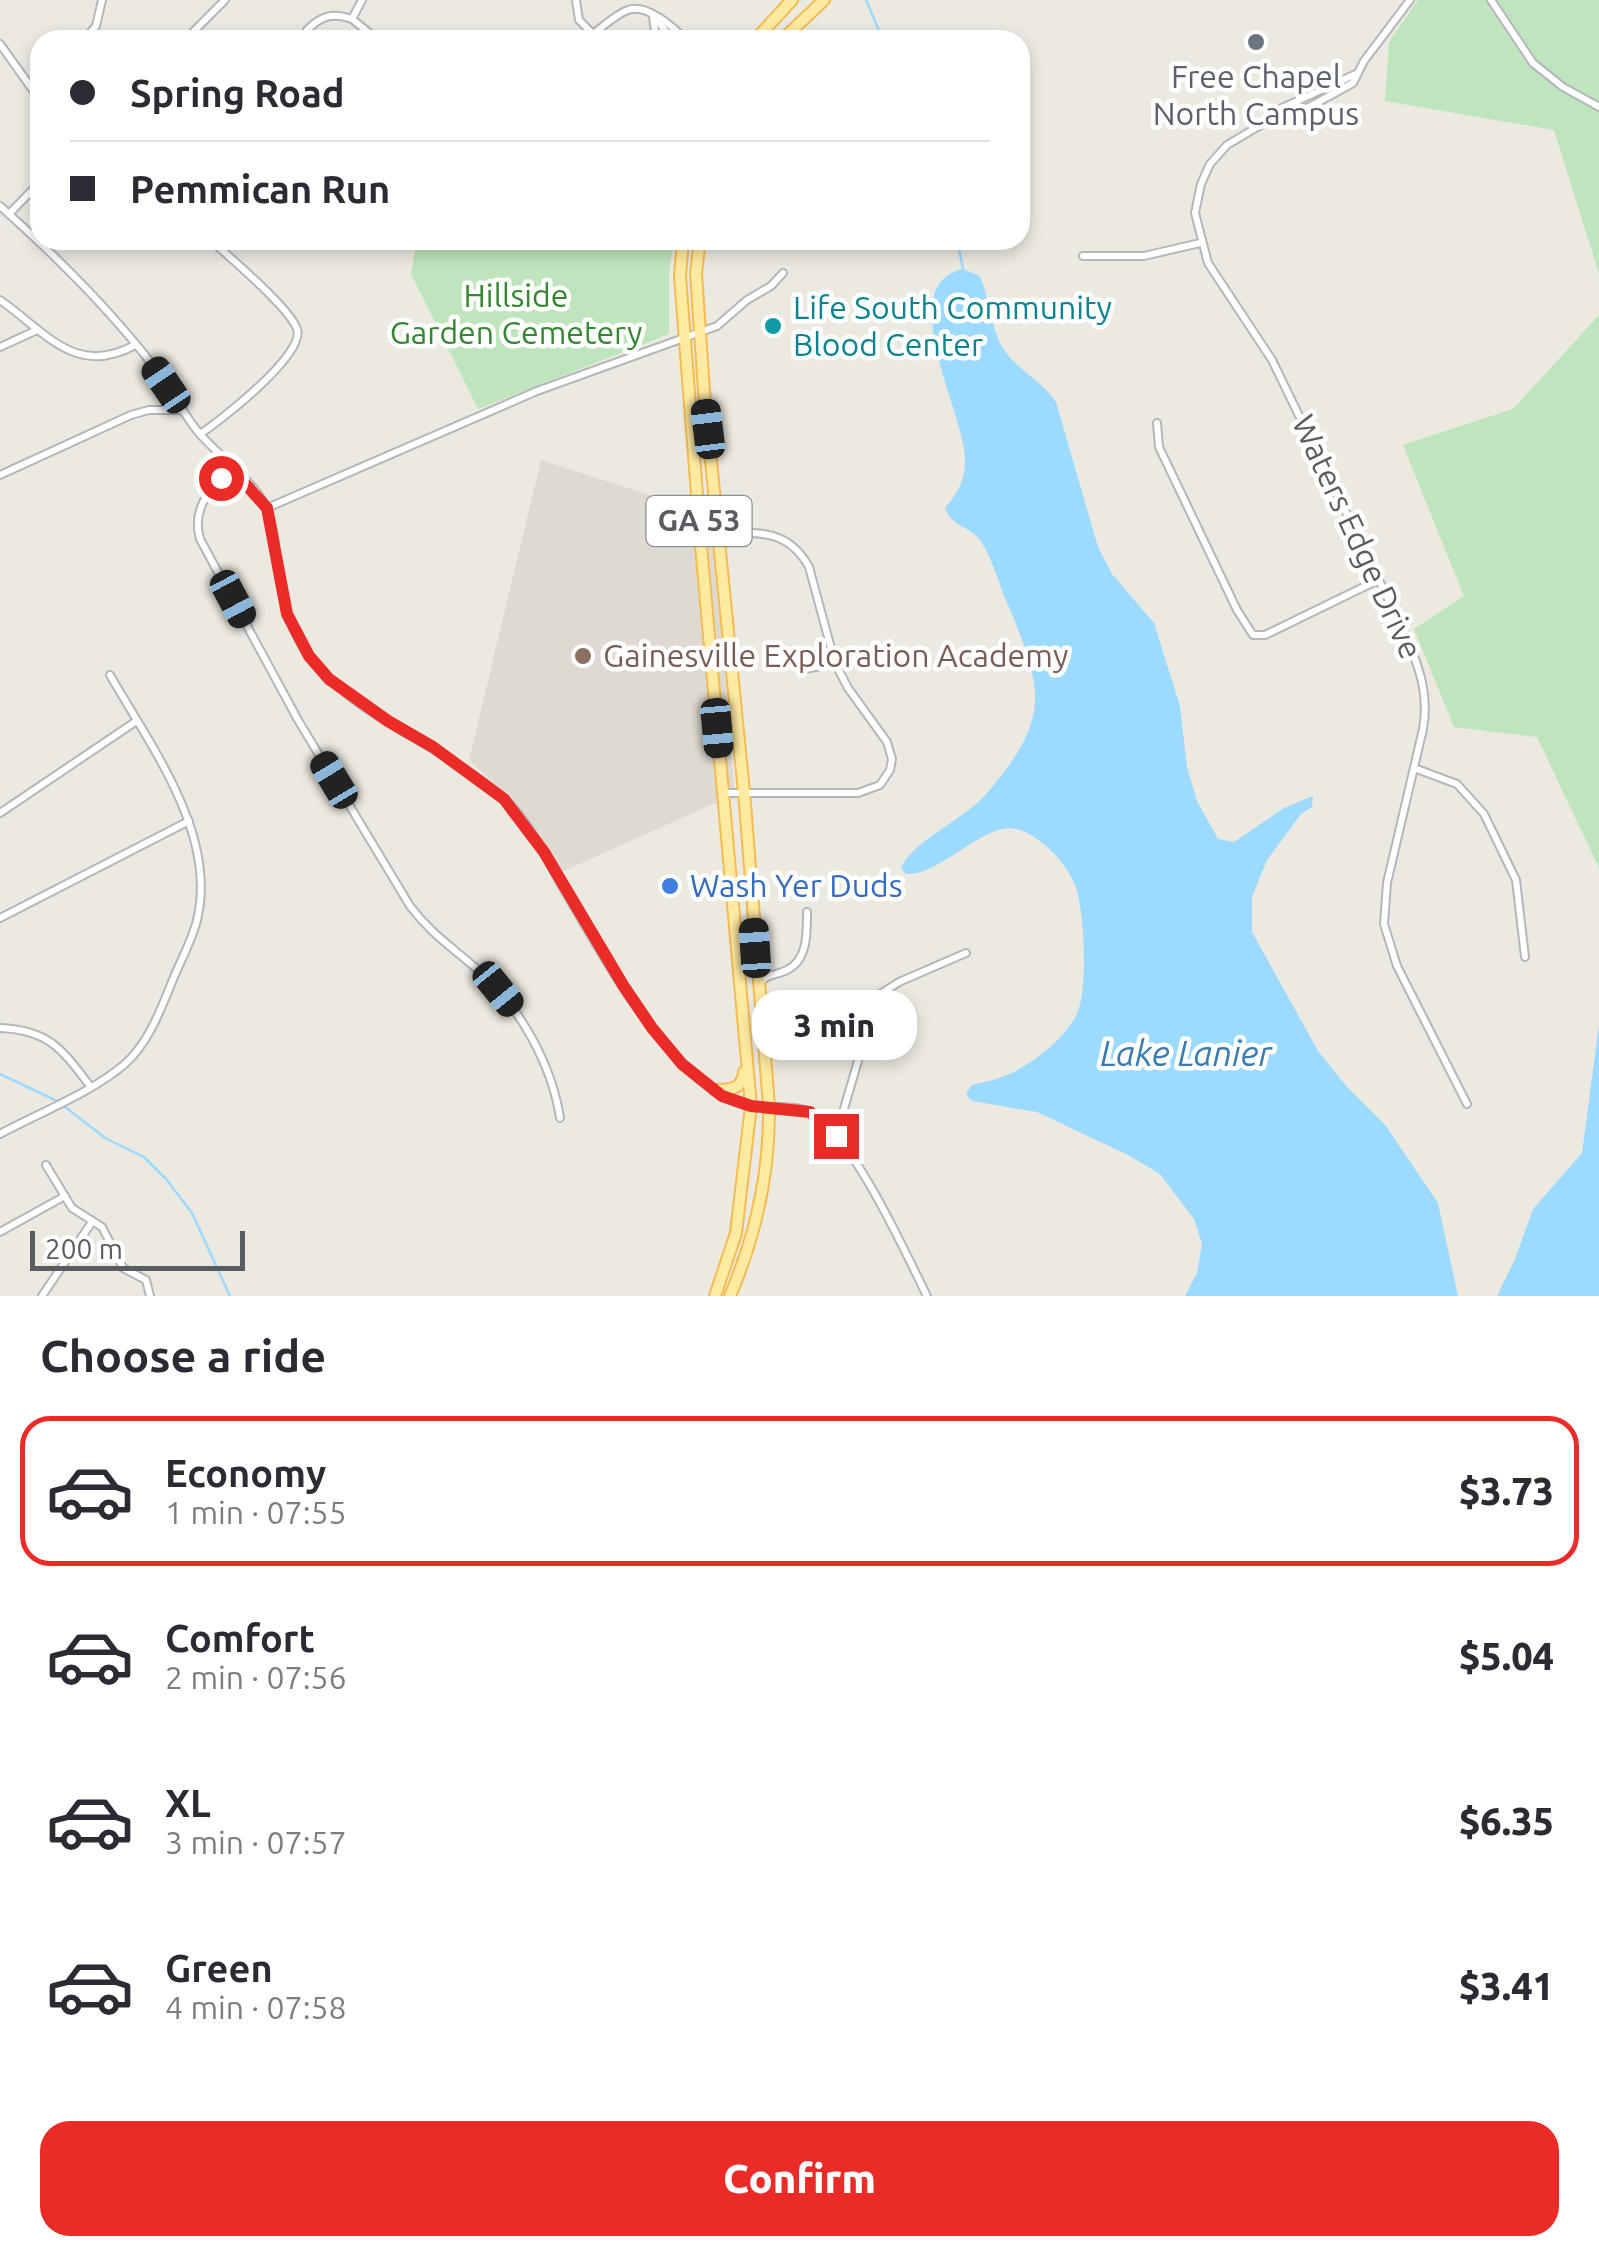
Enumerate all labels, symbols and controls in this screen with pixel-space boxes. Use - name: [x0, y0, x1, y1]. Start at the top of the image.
- marker: Free Chapel North Campus: [1245, 31, 1267, 53]
- place label: Free Chapel North Campus: [1153, 58, 1359, 131]
- text: Spring Road: [130, 72, 345, 114]
- text: Pemmican Run: [130, 168, 390, 210]
- park label: Hillside Garden Cemetery: [390, 277, 642, 350]
- place label: Life South Community Blood Center: [793, 289, 1112, 362]
- marker: Life South Community Blood Center: [762, 315, 784, 337]
- car: [137, 352, 195, 418]
- car: [689, 397, 727, 461]
- street label: Waters Edge Drive: [1286, 409, 1430, 664]
- route start: [199, 456, 244, 501]
- road number: GA 53: [646, 496, 752, 546]
- car: [206, 565, 260, 633]
- place label: Gainesville Exploration Academy: [603, 637, 1068, 673]
- marker: Gainesville Exploration Academy: [572, 645, 594, 667]
- car: [699, 697, 735, 759]
- car: [306, 747, 362, 813]
- place label: Wash Yer Duds: [690, 867, 903, 903]
- marker: Wash Yer Duds: [659, 875, 681, 897]
- car: [738, 917, 772, 979]
- car: [467, 956, 529, 1022]
- callout: 3 min: [754, 991, 918, 1061]
- text: 3 min: [794, 1007, 875, 1043]
- water label: Lake Lanier: [1100, 1033, 1273, 1073]
- route end: [814, 1114, 859, 1159]
- scale bar: [30, 1226, 245, 1270]
- text: 200 m: [45, 1233, 123, 1264]
- text: Choose a ride: [40, 1330, 326, 1381]
- icon: car: [45, 1446, 135, 1536]
- text: Economy: [165, 1452, 326, 1494]
- text: $3.73: [1459, 1470, 1554, 1512]
- text: 1 min · 07:55: [165, 1494, 347, 1530]
- icon: car: [45, 1611, 135, 1701]
- text: Comfort: [165, 1617, 315, 1659]
- text: $5.04: [1459, 1635, 1554, 1677]
- text: 2 min · 07:56: [165, 1659, 347, 1695]
- icon: car: [45, 1776, 135, 1866]
- text: XL: [165, 1782, 211, 1824]
- text: $6.35: [1459, 1800, 1554, 1842]
- text: 3 min · 07:57: [165, 1824, 347, 1860]
- icon: car: [45, 1941, 135, 2031]
- text: Green: [165, 1947, 273, 1989]
- text: $3.41: [1459, 1965, 1554, 2007]
- text: 4 min · 07:58: [165, 1989, 347, 2025]
- button: Confirm: [40, 2121, 1559, 2236]

